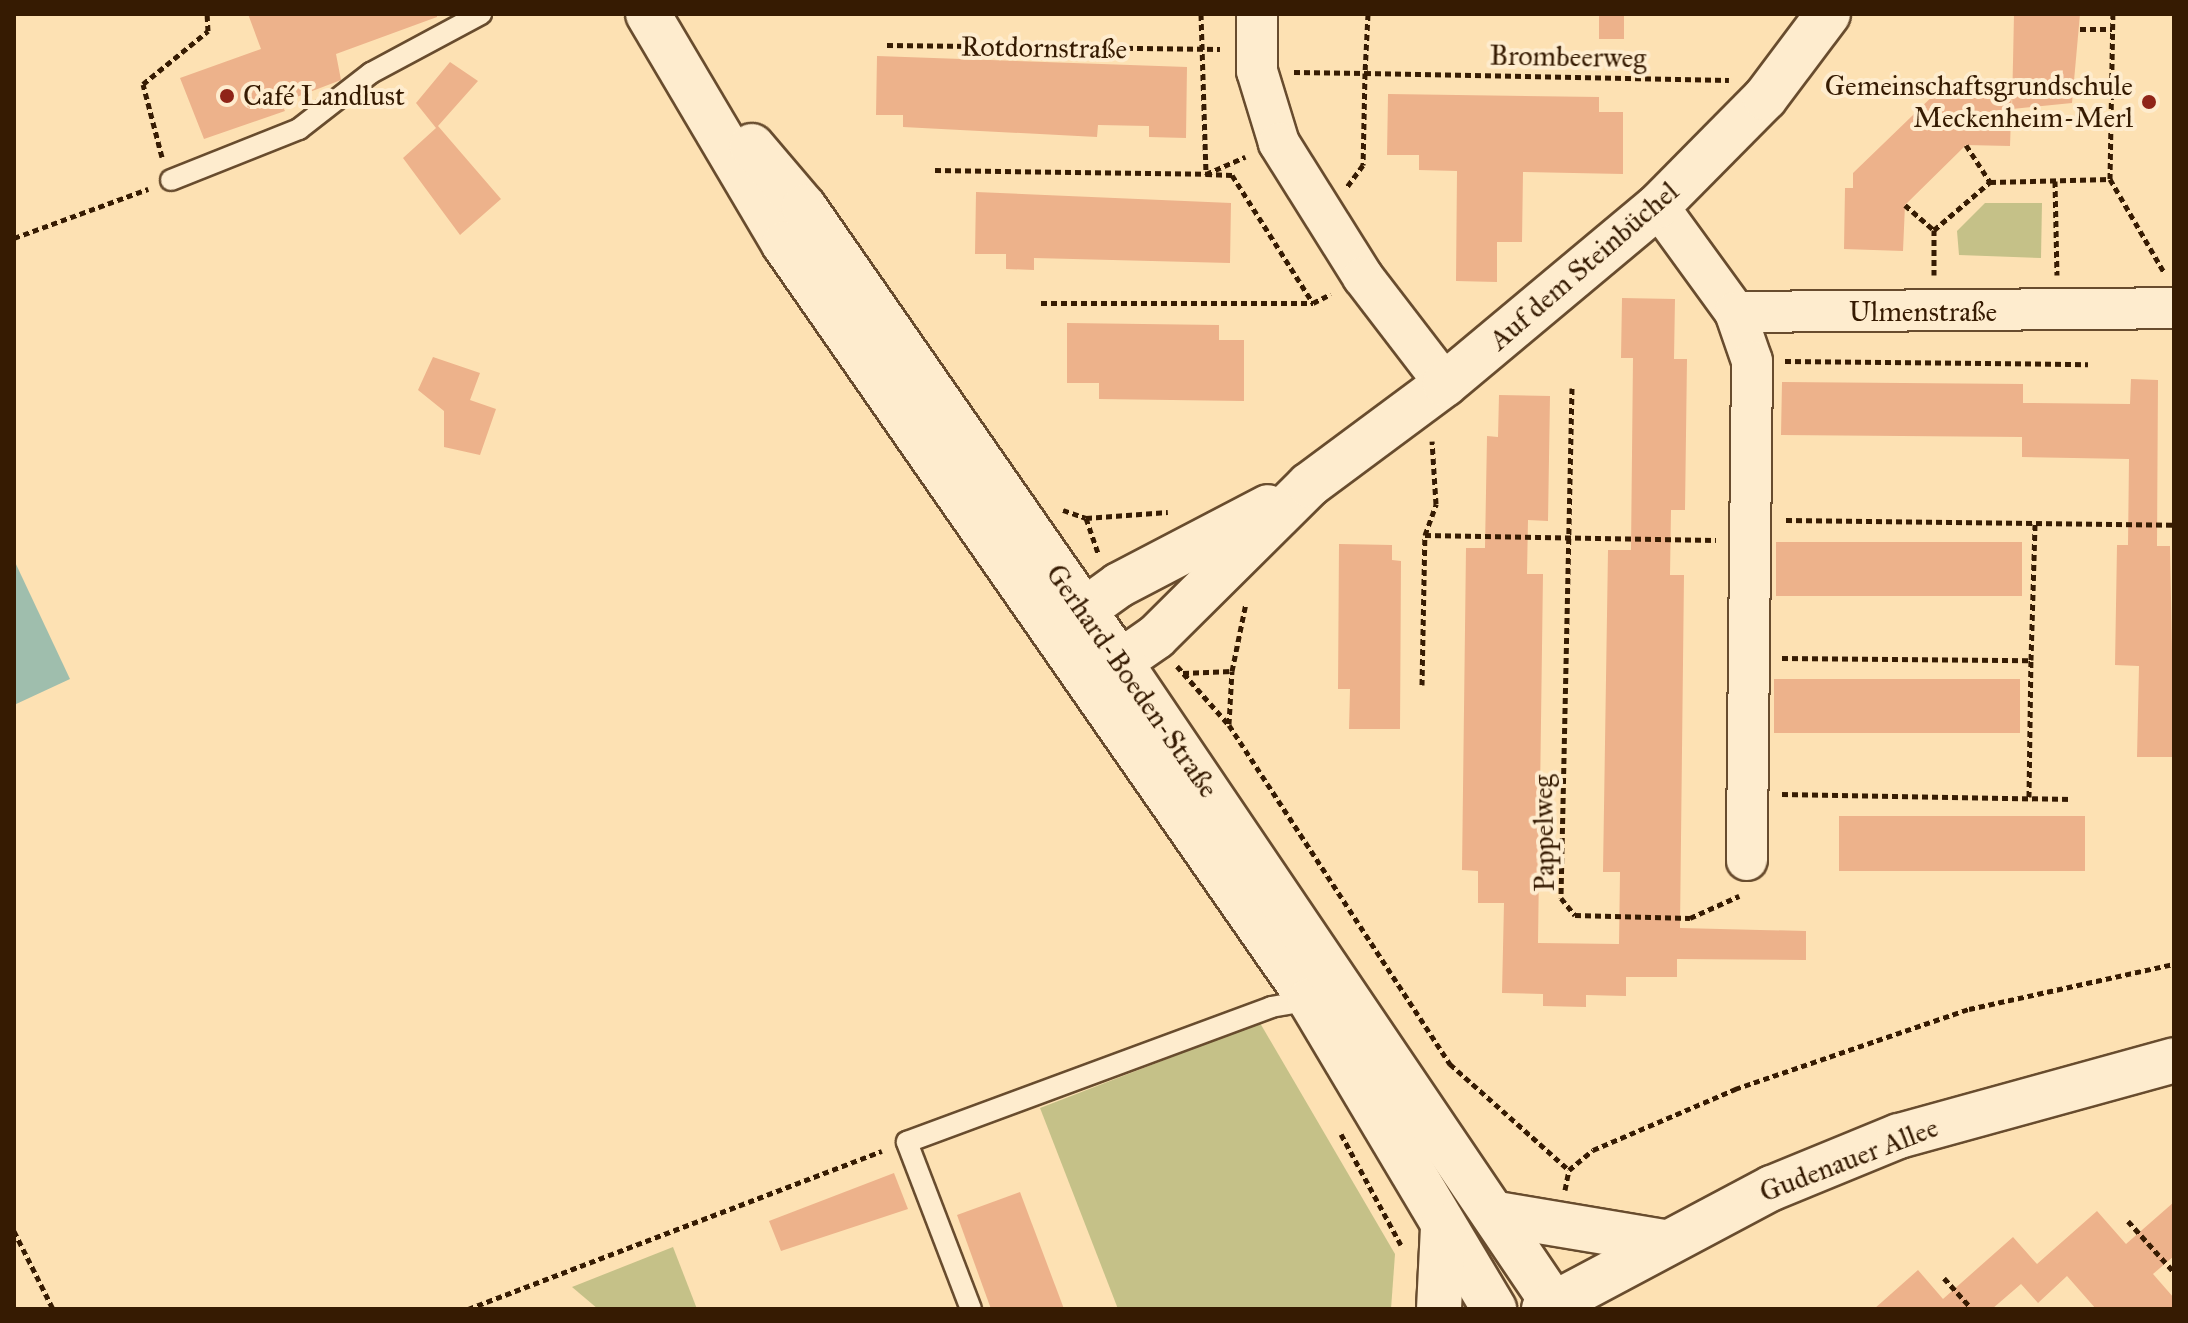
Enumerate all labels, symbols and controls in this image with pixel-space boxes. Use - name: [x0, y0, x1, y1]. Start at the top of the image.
- street label: Rotdornstraße: [961, 30, 1127, 66]
- street label: Brombeerweg: [1489, 39, 1647, 75]
- place label: Gemeinschaftsgrundschule Meckenheim-Merl: [1825, 69, 2133, 135]
- place label: Café Landlust: [243, 79, 405, 113]
- marker: Café Landlust: [218, 87, 236, 105]
- marker: Gemeinschaftsgrundschule Meckenheim-Merl: [2140, 93, 2158, 111]
- street label: Auf dem Steinbüchel: [1483, 175, 1685, 357]
- street label: Ulmenstraße: [1849, 295, 1997, 329]
- street label: Gerhard-Boeden-Straße: [1039, 558, 1225, 804]
- street label: Pappelweg: [1526, 774, 1562, 892]
- street label: Gudenauer Allee: [1755, 1111, 1943, 1209]

